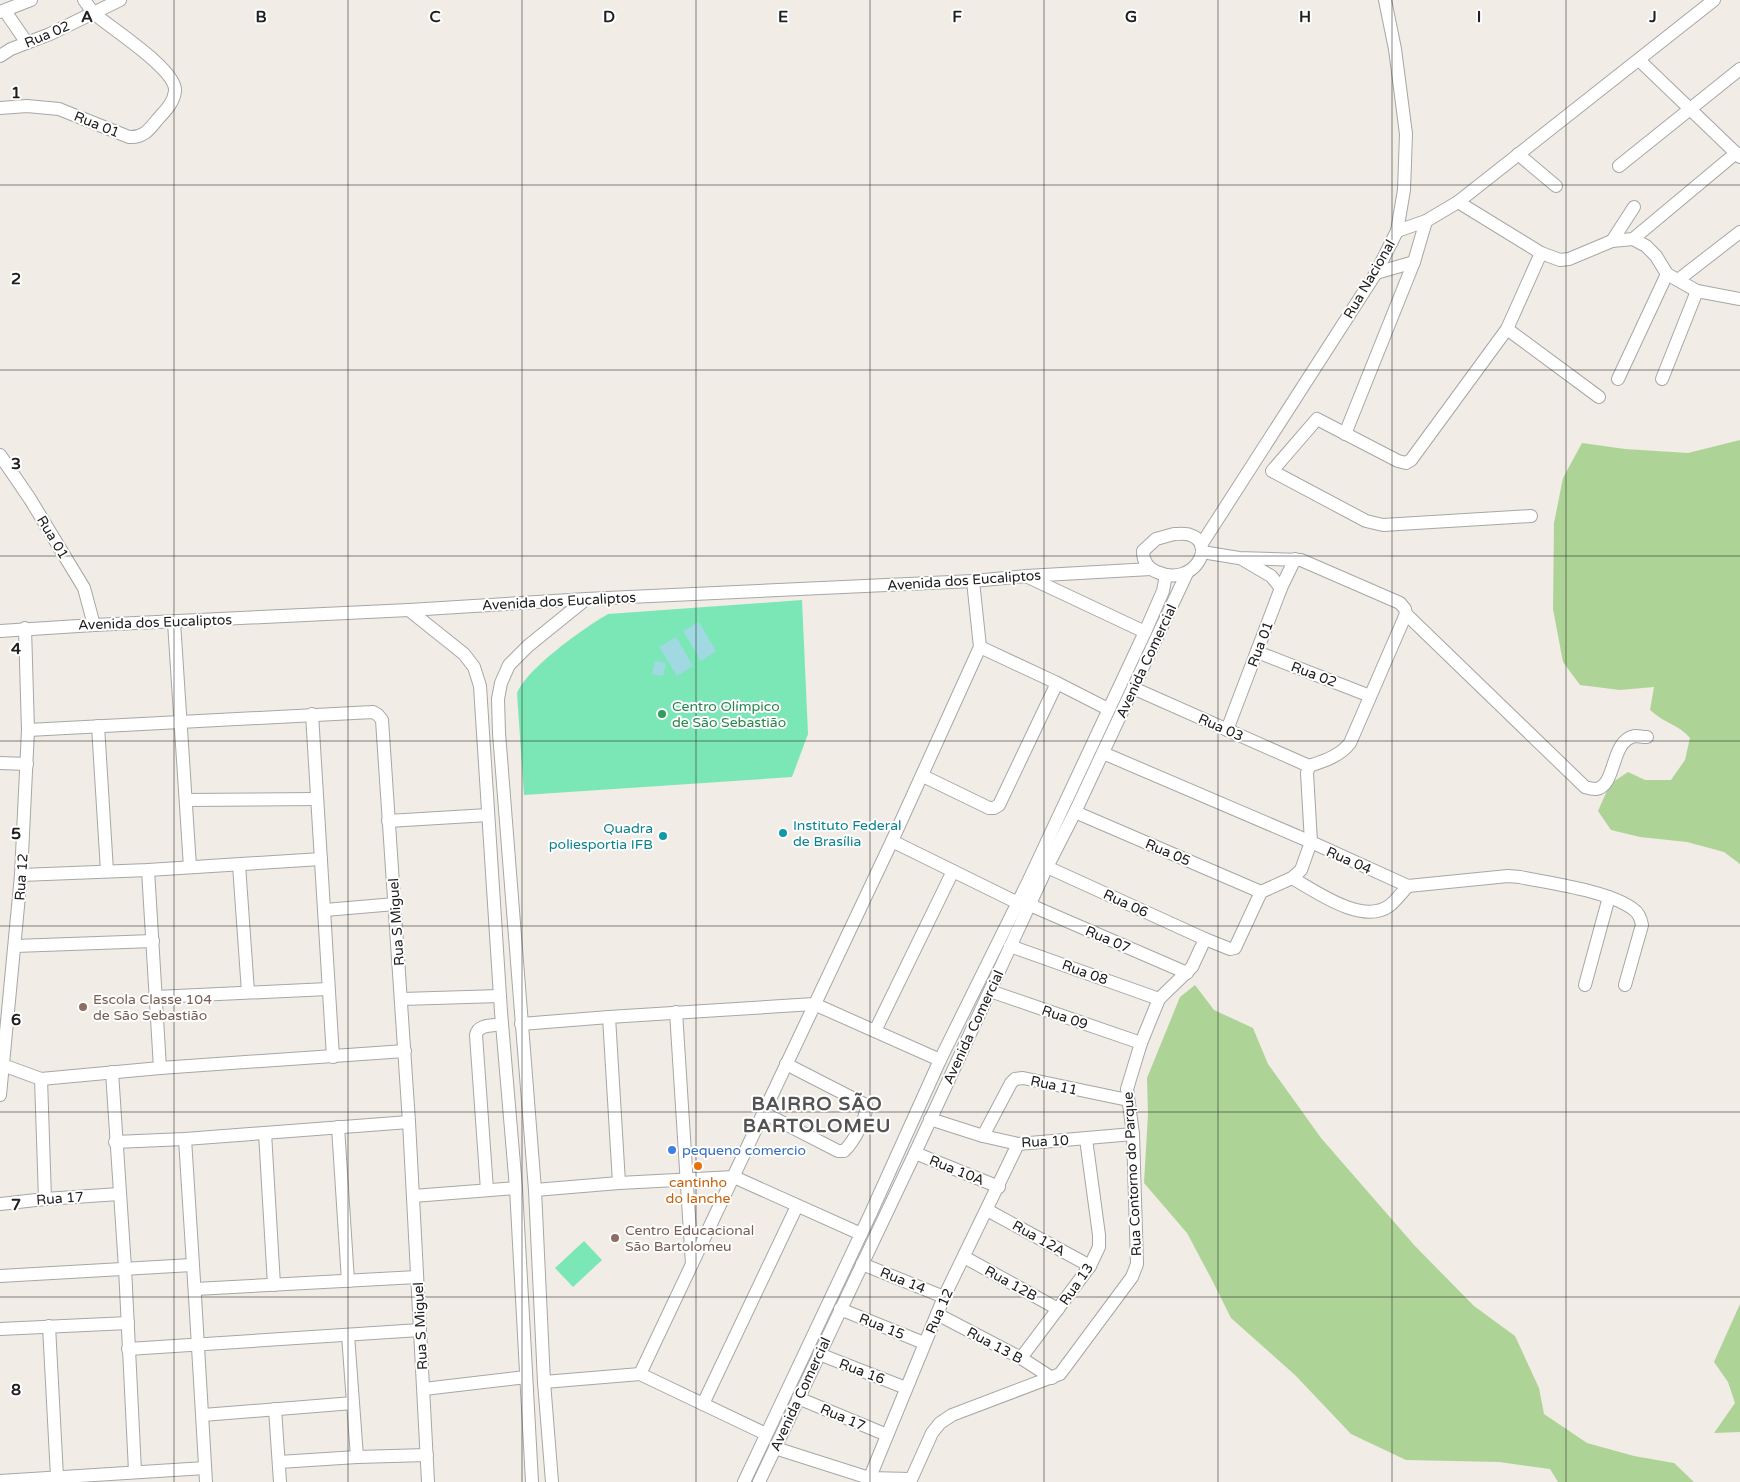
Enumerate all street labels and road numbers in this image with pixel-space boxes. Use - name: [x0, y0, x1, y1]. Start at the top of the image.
- street label: Rua 02: [22, 17, 72, 52]
- street label: Rua 01: [72, 108, 122, 141]
- street label: Rua Nacional: [1340, 237, 1399, 322]
- street label: Rua 01: [33, 512, 72, 562]
- street label: Avenida dos Eucaliptos: [887, 567, 1042, 594]
- street label: Avenida dos Eucaliptos: [482, 589, 637, 614]
- street label: Avenida Comercial: [1113, 602, 1180, 721]
- street label: Avenida dos Eucaliptos: [78, 611, 233, 634]
- street label: Rua 01: [1244, 619, 1277, 669]
- street label: Rua 02: [1289, 658, 1339, 691]
- street label: Rua 03: [1196, 710, 1246, 745]
- street label: Rua 05: [1143, 835, 1193, 870]
- street label: Rua 04: [1324, 843, 1374, 878]
- street label: Rua 12: [11, 853, 32, 901]
- street label: Rua S Miguel: [385, 878, 408, 966]
- street label: Rua 06: [1101, 886, 1151, 921]
- street label: Rua 07: [1083, 922, 1133, 957]
- street label: Rua 08: [1060, 956, 1110, 989]
- street label: Avenida Comercial: [940, 968, 1007, 1087]
- street label: Rua 09: [1040, 1002, 1090, 1033]
- street label: Rua 11: [1029, 1072, 1079, 1099]
- street label: Rua Contorno do Parque: [1120, 1091, 1145, 1257]
- street label: Rua 10: [1021, 1132, 1069, 1151]
- street label: Rua 10A: [927, 1152, 987, 1189]
- street label: Rua 17: [36, 1188, 84, 1209]
- street label: Rua 12A: [1009, 1217, 1068, 1260]
- street label: Rua 13: [1056, 1260, 1097, 1309]
- street label: Rua 12B: [982, 1262, 1040, 1305]
- street label: Rua 14: [878, 1264, 928, 1297]
- street label: Rua S Miguel: [410, 1282, 431, 1370]
- street label: Rua 12: [922, 1286, 957, 1336]
- street label: Rua 15: [857, 1310, 907, 1343]
- street label: Rua 13 B: [964, 1324, 1026, 1367]
- street label: Avenida Comercial: [767, 1335, 834, 1454]
- street label: Rua 16: [837, 1355, 887, 1388]
- street label: Rua 17: [818, 1400, 868, 1435]

